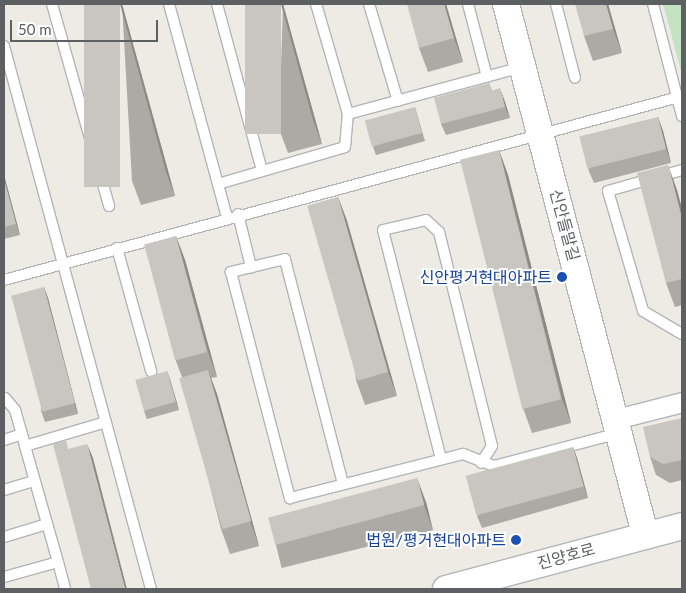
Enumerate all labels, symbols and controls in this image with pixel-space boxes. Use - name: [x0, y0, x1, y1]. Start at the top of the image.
- scale bar: [12, 10, 160, 42]
- text: 50 m: [18, 20, 52, 38]
- street label: 신안들말길: [546, 187, 584, 263]
- place label: 신안평거현대아파트: [420, 267, 552, 287]
- marker: 신안평거현대아파트: [556, 271, 568, 283]
- place label: 법원/평거현대아파트: [366, 530, 506, 550]
- marker: 법원/평거현대아파트: [510, 534, 522, 546]
- street label: 진양호로: [535, 539, 597, 573]

